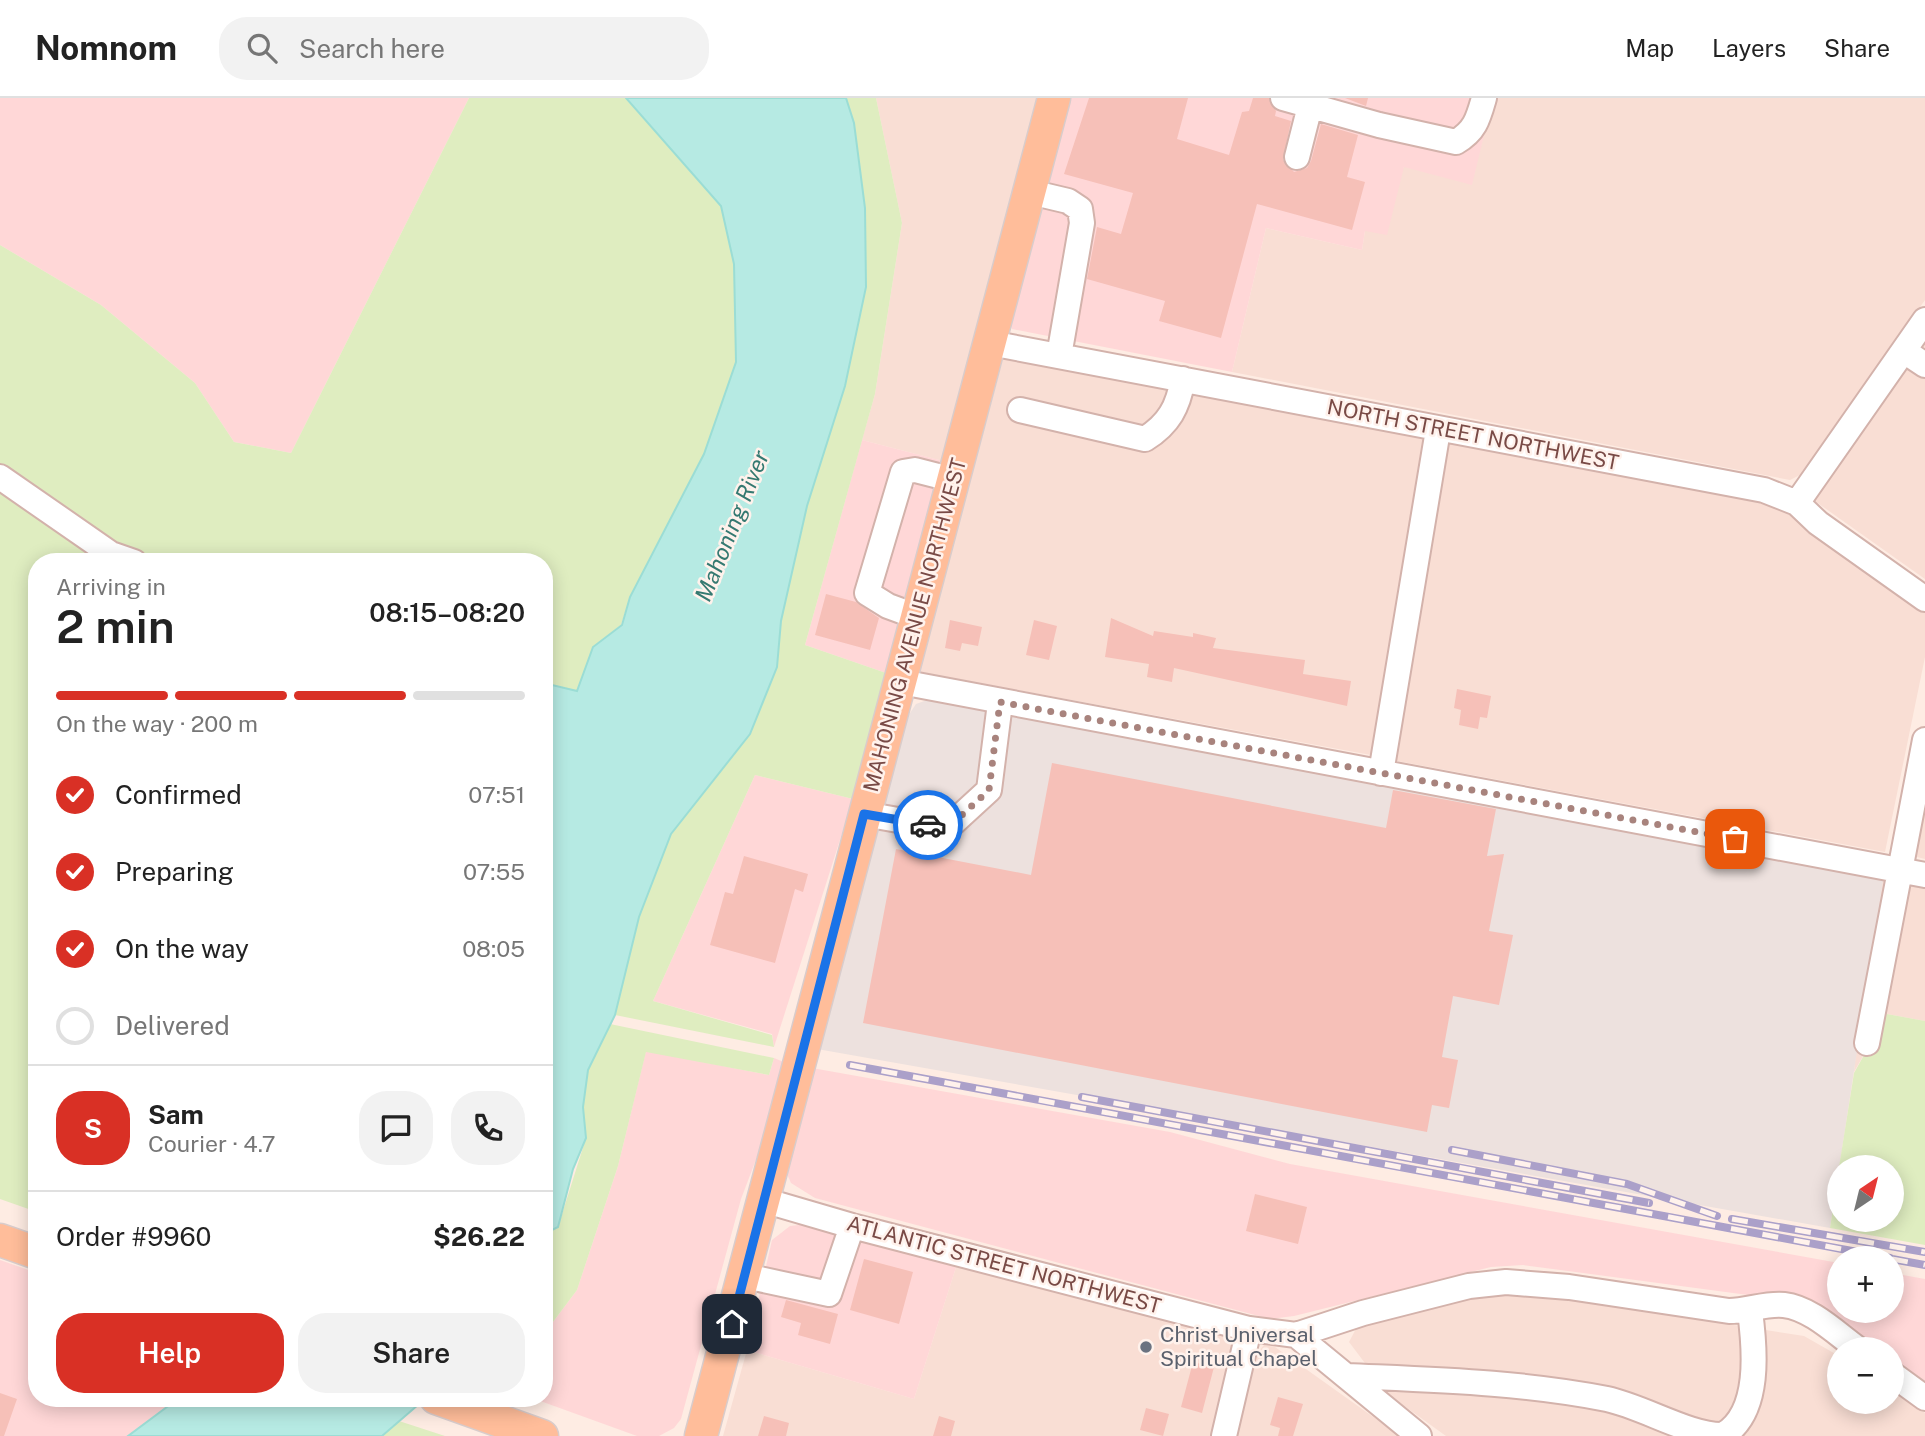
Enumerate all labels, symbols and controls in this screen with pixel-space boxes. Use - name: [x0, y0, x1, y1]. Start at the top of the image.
- search box: [219, 17, 709, 80]
- text: Nomnom: [35, 29, 177, 67]
- icon: search: [243, 29, 281, 67]
- text: Search here: [299, 33, 445, 64]
- text: Map: [1625, 34, 1674, 62]
- text: Layers: [1712, 34, 1786, 62]
- text: Share: [1824, 34, 1890, 62]
- street label: NORTH STREET NORTHWEST: [1325, 394, 1621, 475]
- water label: Mahoning River: [689, 446, 774, 605]
- street label: MAHONING AVENUE NORTHWEST: [858, 455, 971, 795]
- text: Arriving in: [56, 573, 166, 600]
- text: 08:15–08:20: [369, 597, 525, 628]
- text: 2 min: [56, 599, 175, 653]
- text: On the way · 200 m: [56, 710, 258, 737]
- icon: check: [56, 776, 94, 814]
- text: Confirmed: [115, 779, 242, 810]
- text: 07:51: [468, 781, 525, 808]
- courier: [893, 790, 963, 860]
- icon: car: [909, 806, 947, 844]
- pin: [1705, 809, 1765, 869]
- icon: bag: [1716, 820, 1754, 858]
- icon: check: [56, 853, 94, 891]
- text: Preparing: [115, 856, 234, 887]
- text: 07:55: [463, 858, 525, 885]
- icon: check: [56, 930, 94, 968]
- text: On the way: [115, 933, 249, 964]
- text: 08:05: [462, 935, 525, 962]
- text: Delivered: [115, 1010, 230, 1041]
- button: chat: [359, 1091, 433, 1165]
- button: phone: [451, 1091, 525, 1165]
- text: Sam: [148, 1099, 204, 1130]
- text: S: [84, 1113, 102, 1144]
- text: Courier · 4.7: [148, 1130, 276, 1157]
- north arrow: [1827, 1155, 1904, 1232]
- map controls: [1827, 1155, 1904, 1414]
- street label: ATLANTIC STREET NORTHWEST: [844, 1210, 1164, 1319]
- text: Order #9960: [56, 1221, 211, 1252]
- text: $26.22: [433, 1221, 525, 1252]
- button: +: [1827, 1246, 1904, 1323]
- pin: [702, 1294, 762, 1354]
- icon: home: [713, 1305, 751, 1343]
- button: Help: [56, 1313, 284, 1393]
- button: Share: [298, 1313, 525, 1393]
- place label: Christ Universal Spiritual Chapel: [1160, 1322, 1318, 1371]
- button: −: [1827, 1337, 1904, 1414]
- marker: Christ Universal Spiritual Chapel: [1138, 1339, 1154, 1355]

